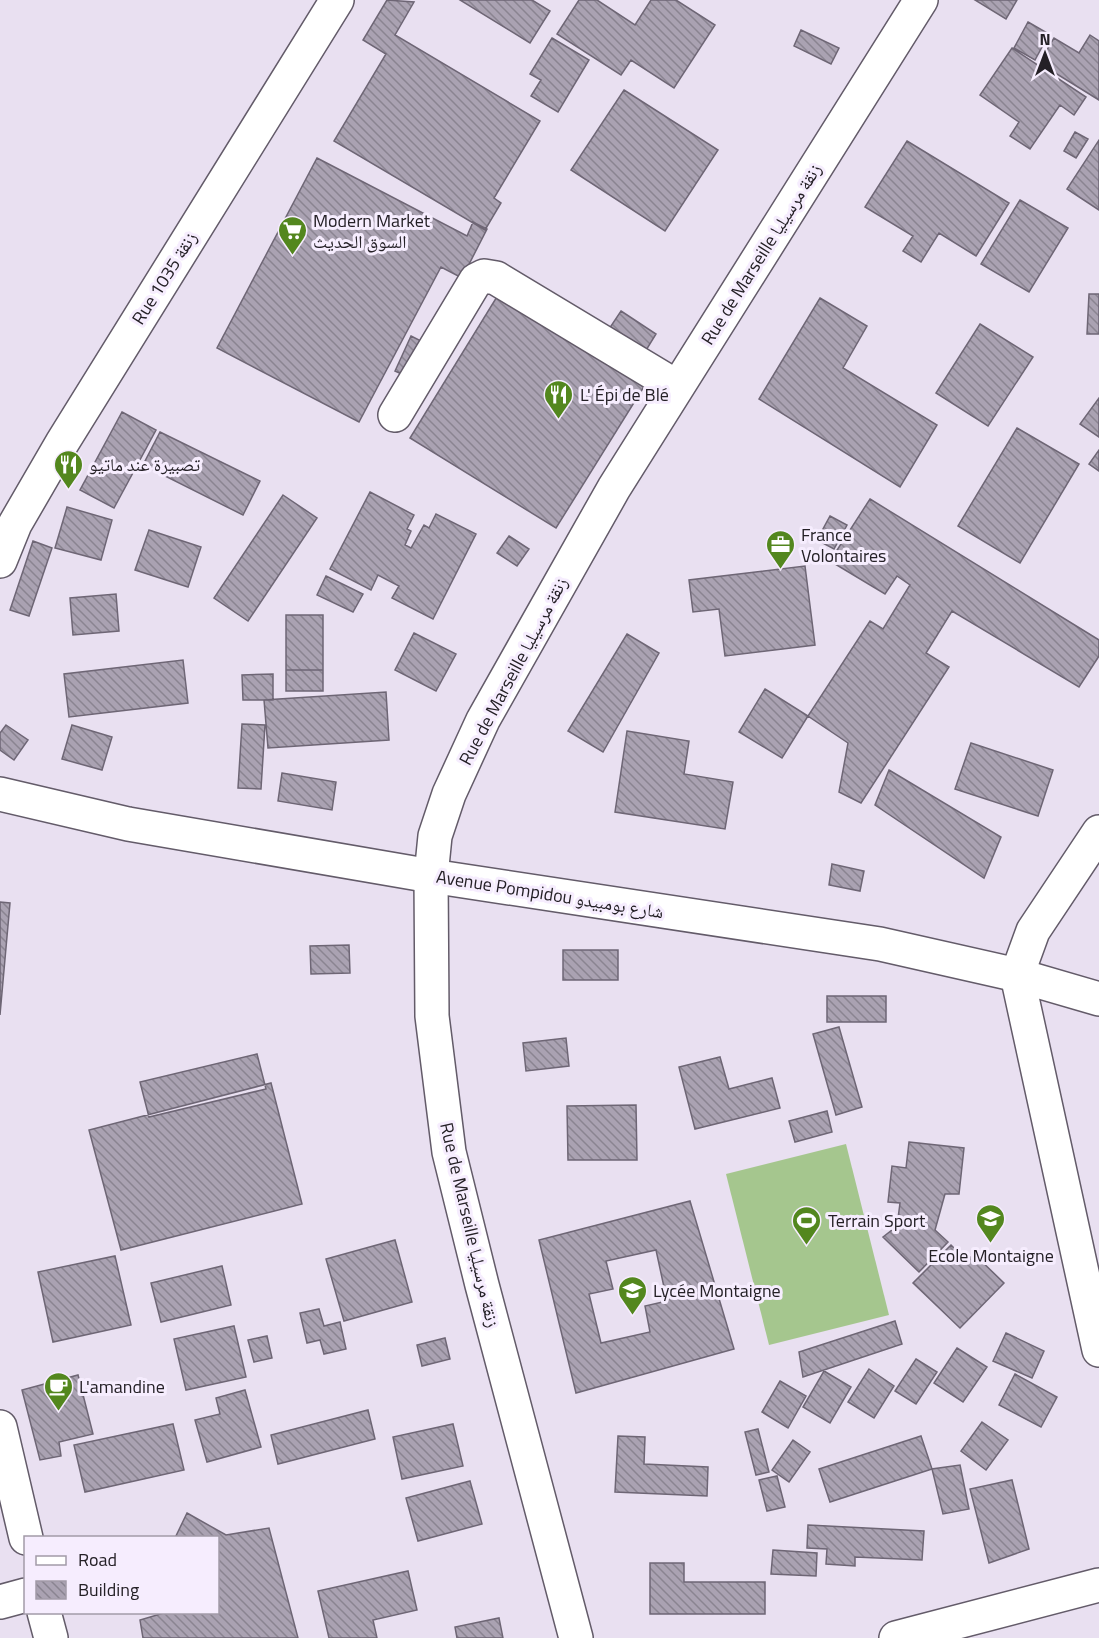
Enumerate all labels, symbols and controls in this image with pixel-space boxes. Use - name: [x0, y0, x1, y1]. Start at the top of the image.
- north arrow: [1015, 24, 1075, 84]
- text: N: [1039, 27, 1051, 51]
- street label: Rue de Marseille زنقة مرسيليا: [694, 158, 828, 350]
- place label: Modern Market السوق الحديث: [313, 207, 431, 255]
- supermarket icon: Modern Market السوق الحديث: [276, 214, 308, 256]
- street label: Rue 1035 زنقة: [125, 226, 203, 330]
- restaurant icon: L' Épi de Blé: [543, 378, 575, 420]
- place label: L' Épi de Blé: [580, 381, 669, 408]
- restaurant icon: تصبيرة عند ماتيو: [52, 448, 84, 490]
- place label: تصبيرة عند ماتيو: [89, 451, 200, 478]
- place label: France Volontaires: [801, 521, 886, 569]
- office icon: France Volontaires: [764, 528, 796, 570]
- street label: Rue de Marseille زنقة مرسيليا: [452, 572, 574, 770]
- street label: Avenue Pompidou شارع بومبيدو: [434, 863, 666, 925]
- street label: Rue de Marseille زنقة مرسيليا: [433, 1120, 507, 1330]
- school or university icon: Ecole Montaigne: [975, 1202, 1007, 1244]
- sports icon: Terrain Sport: [791, 1204, 823, 1246]
- place label: Terrain Sport: [828, 1207, 926, 1234]
- place label: Ecole Montaigne: [928, 1242, 1054, 1269]
- school or university icon: Lycée Montaigne: [616, 1274, 648, 1316]
- place label: Lycée Montaigne: [653, 1277, 781, 1304]
- cafe icon: L'amandine: [42, 1370, 74, 1412]
- place label: L'amandine: [79, 1373, 165, 1400]
- legend: [24, 1536, 219, 1614]
- text: Road: [78, 1546, 117, 1573]
- text: Building: [78, 1576, 139, 1603]

